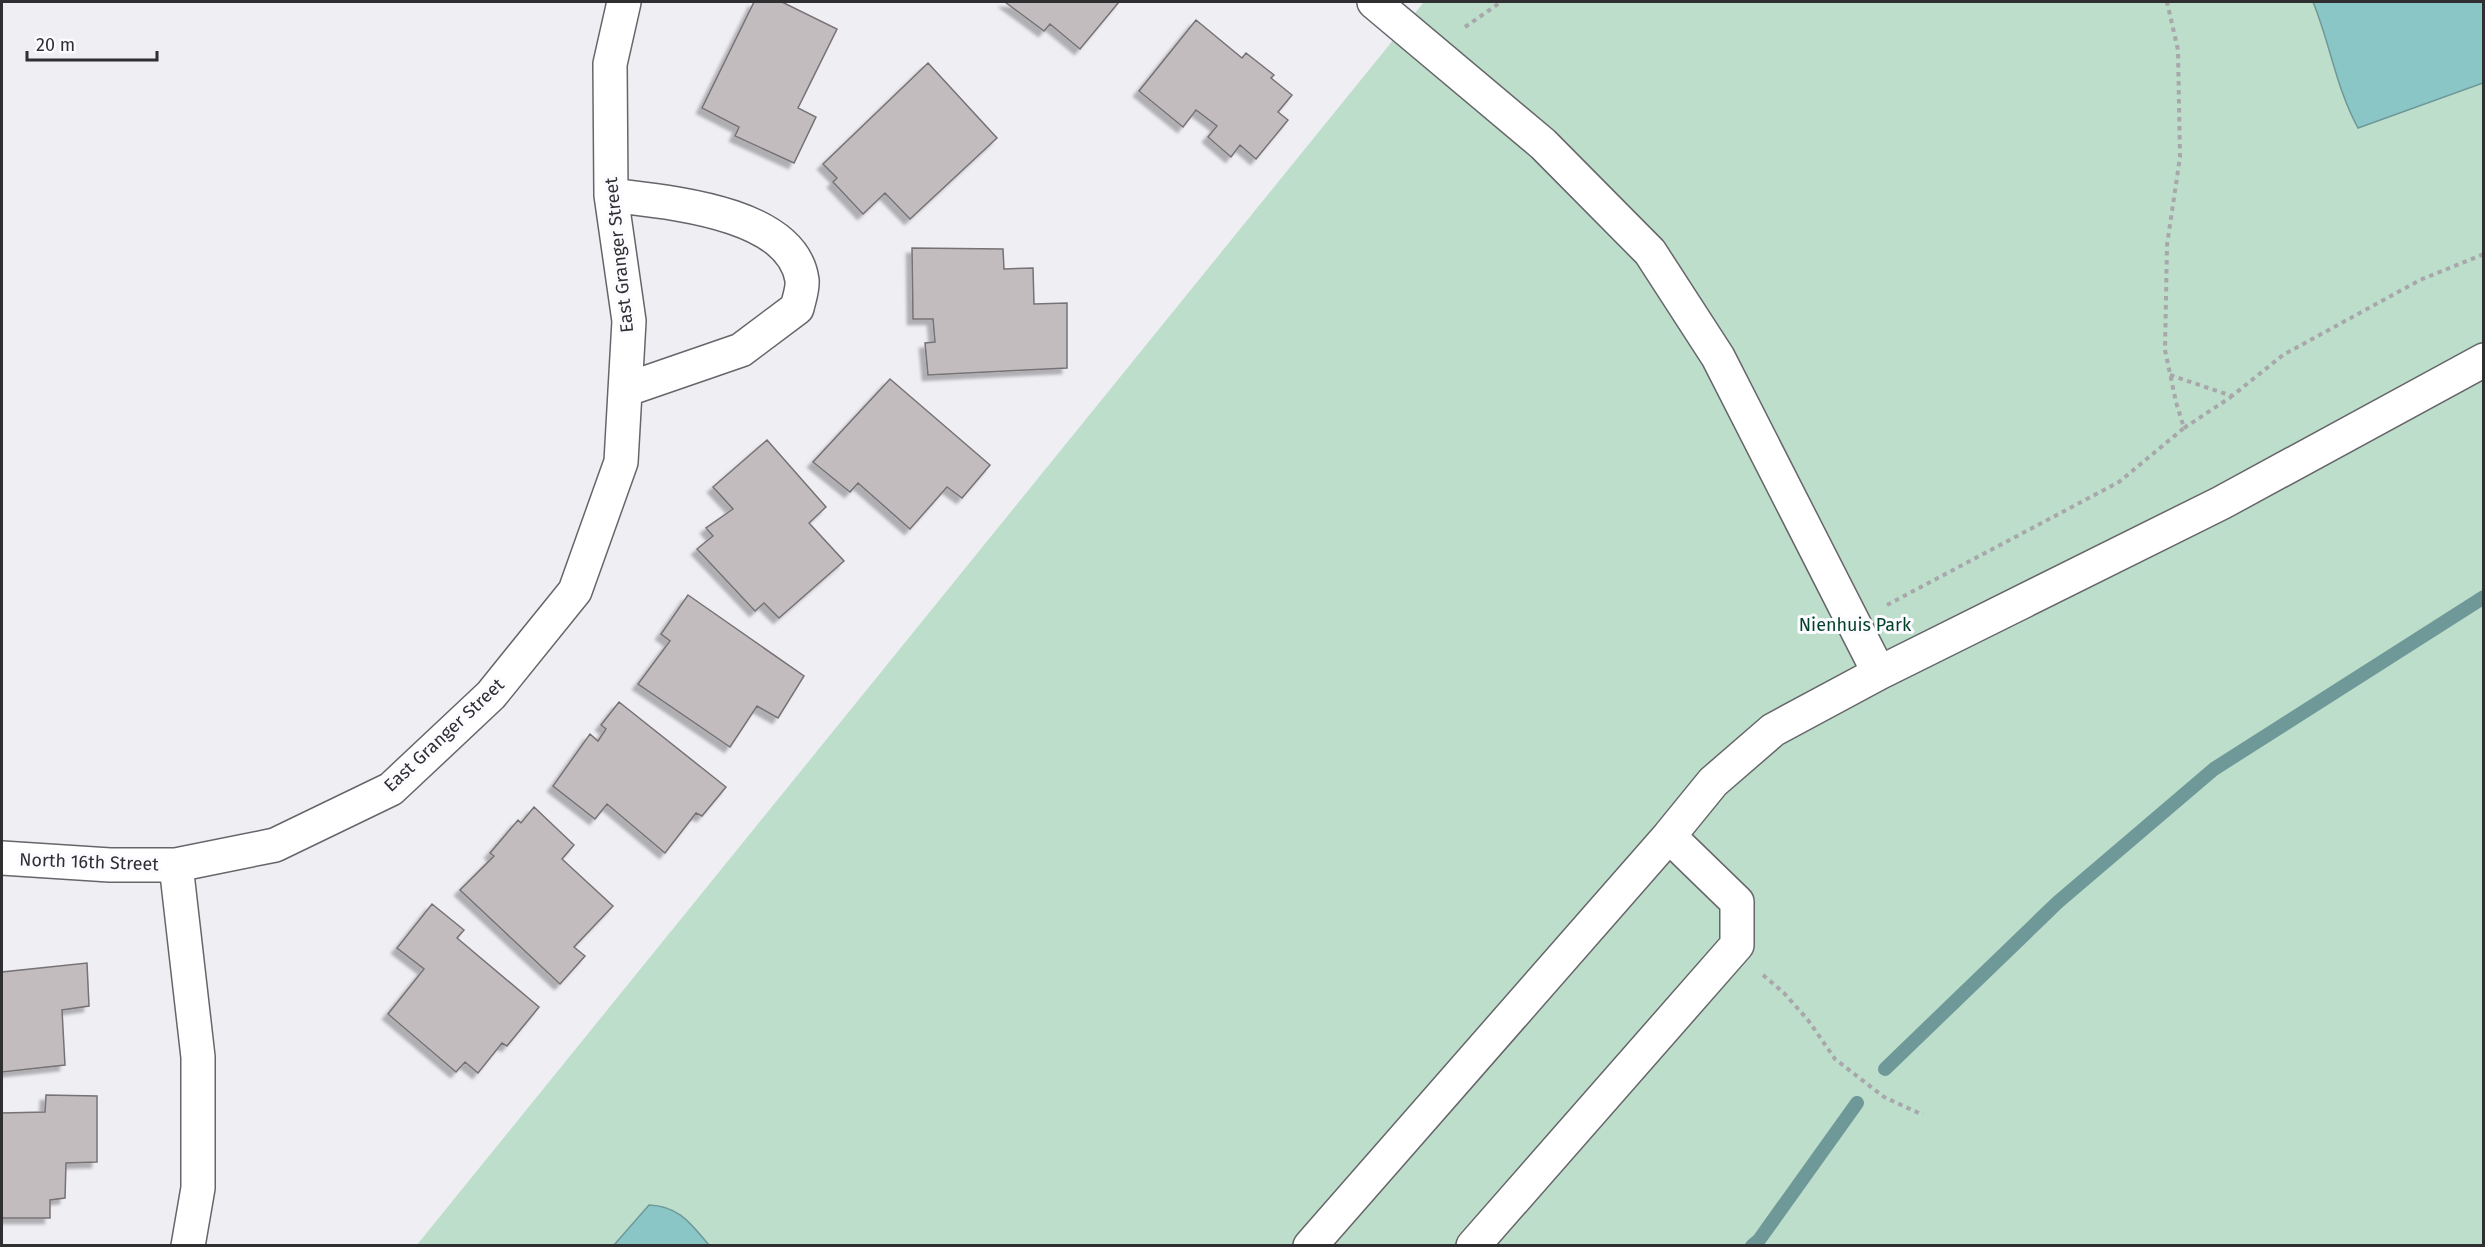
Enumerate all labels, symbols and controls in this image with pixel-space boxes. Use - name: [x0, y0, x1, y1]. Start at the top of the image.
- scale bar: [27, 24, 158, 62]
- text: 20 m: [36, 34, 75, 56]
- street label: East Granger Street: [600, 176, 638, 334]
- park label: Nienhuis Park: [1799, 614, 1912, 636]
- street label: East Granger Street: [379, 673, 509, 796]
- street label: North 16th Street: [19, 849, 160, 875]

